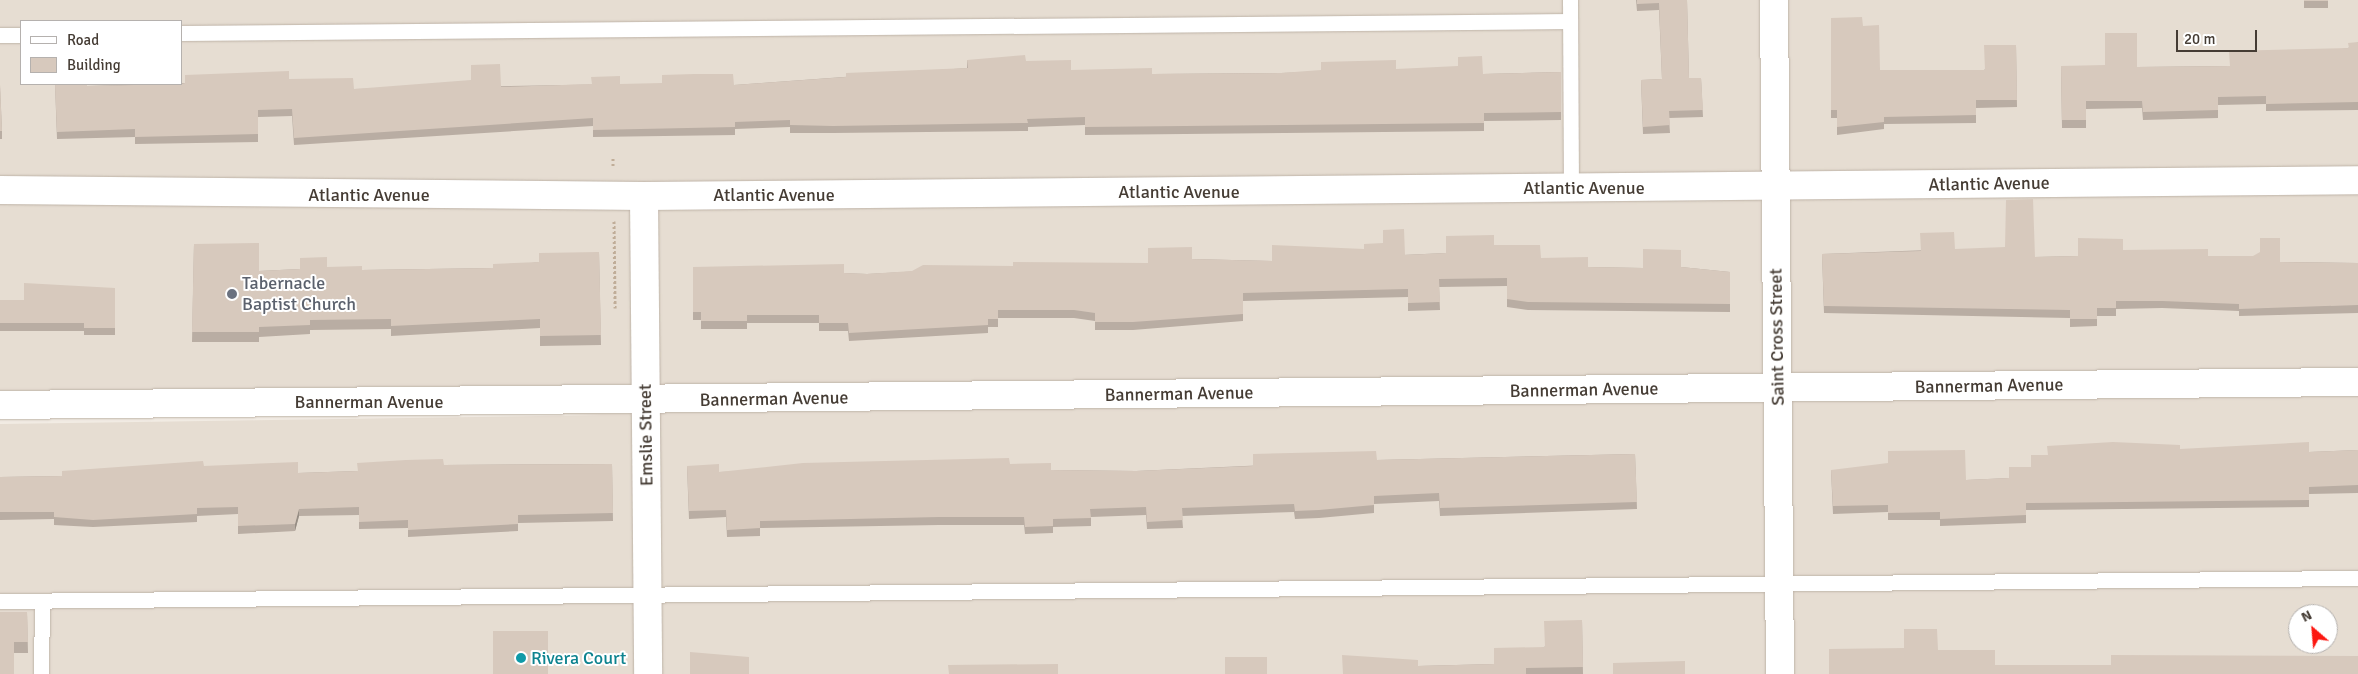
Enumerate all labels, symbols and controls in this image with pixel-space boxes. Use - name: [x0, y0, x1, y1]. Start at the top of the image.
- legend: [20, 20, 182, 85]
- scale bar: [2178, 20, 2259, 52]
- text: 20 m: [2184, 30, 2215, 48]
- text: Road: [67, 31, 99, 49]
- text: Building: [67, 56, 121, 74]
- street label: Atlantic Avenue: [1928, 172, 2050, 196]
- street label: Atlantic Avenue: [1523, 177, 1645, 199]
- street label: Atlantic Avenue: [1118, 181, 1240, 203]
- street label: Atlantic Avenue: [308, 184, 430, 206]
- street label: Atlantic Avenue: [713, 184, 835, 206]
- street label: Saint Cross Street: [1765, 268, 1789, 406]
- place label: Tabernacle Baptist Church: [242, 273, 356, 316]
- marker: Tabernacle Baptist Church: [226, 288, 238, 300]
- street label: Bannerman Avenue: [1914, 374, 2064, 398]
- street label: Bannerman Avenue: [1509, 378, 1659, 402]
- street label: Bannerman Avenue: [1104, 382, 1254, 406]
- street label: Emslie Street: [634, 384, 658, 486]
- street label: Bannerman Avenue: [699, 387, 849, 411]
- street label: Bannerman Avenue: [295, 391, 443, 413]
- north arrow: [2288, 604, 2338, 654]
- text: N: [2298, 606, 2315, 626]
- place label: Rivera Court: [531, 647, 626, 669]
- marker: Rivera Court: [515, 652, 527, 664]

